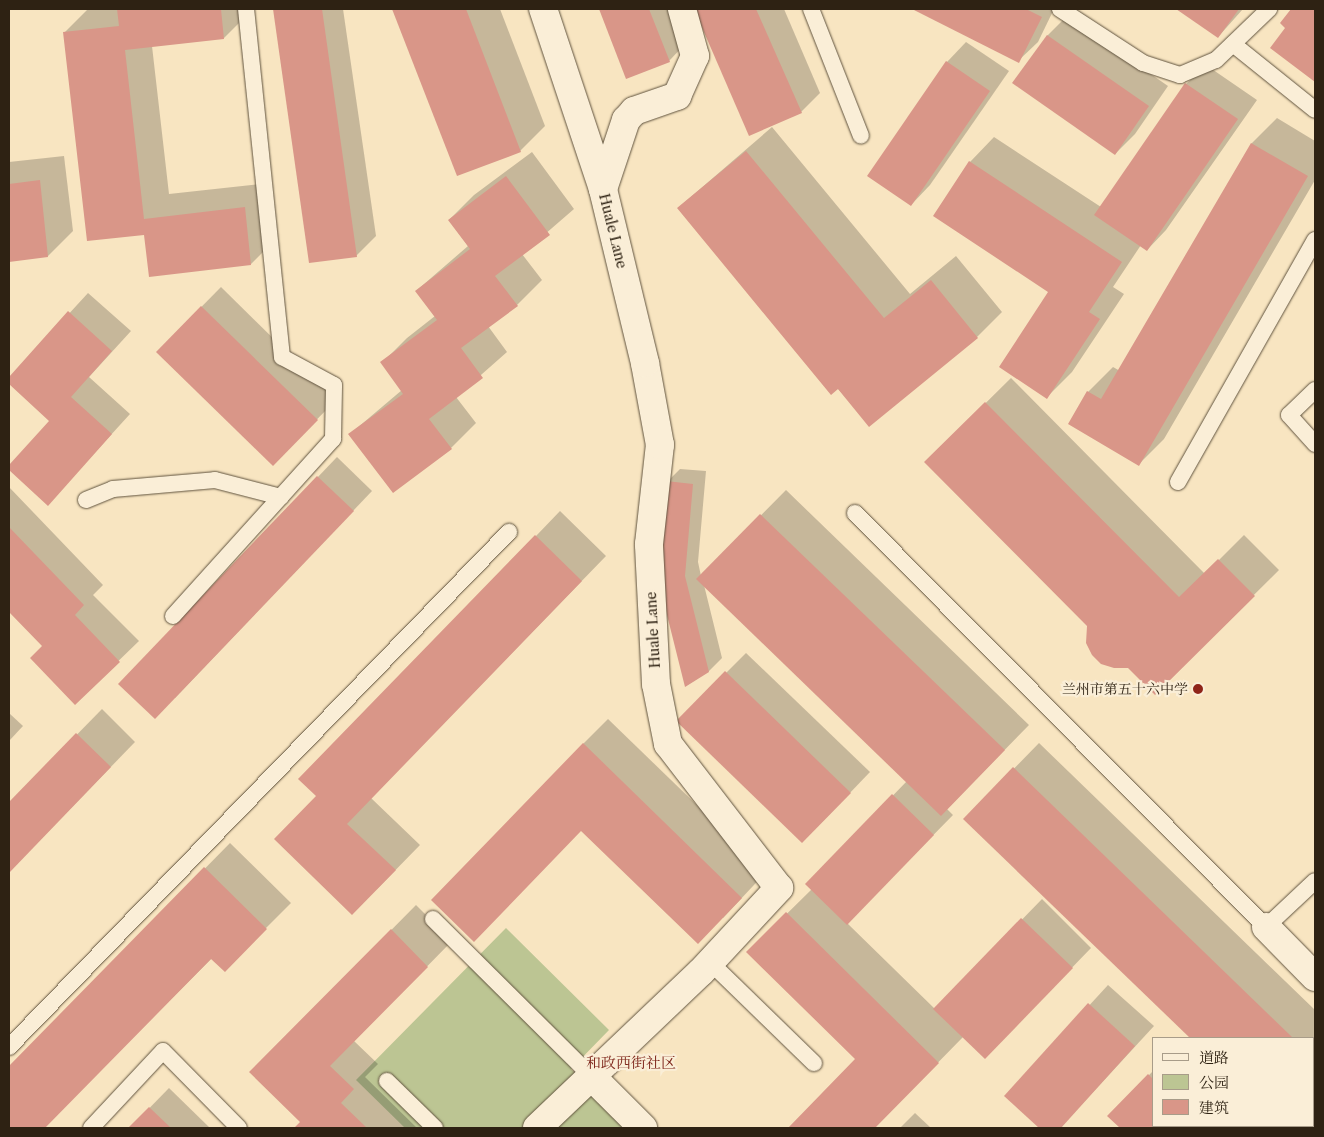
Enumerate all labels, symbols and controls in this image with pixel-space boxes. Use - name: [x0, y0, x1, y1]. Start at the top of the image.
- street label: Huale Lane: [596, 192, 630, 270]
- street label: Huale Lane: [643, 591, 663, 669]
- place label: 兰州市第五十六中学: [1062, 681, 1188, 697]
- marker: 兰州市第五十六中学: [1192, 683, 1204, 695]
- legend: [1152, 1037, 1314, 1127]
- text: 道路: [1199, 1048, 1229, 1067]
- district label: 和政西街社区: [586, 1054, 676, 1072]
- text: 公园: [1199, 1073, 1229, 1092]
- text: 建筑: [1199, 1098, 1229, 1117]

